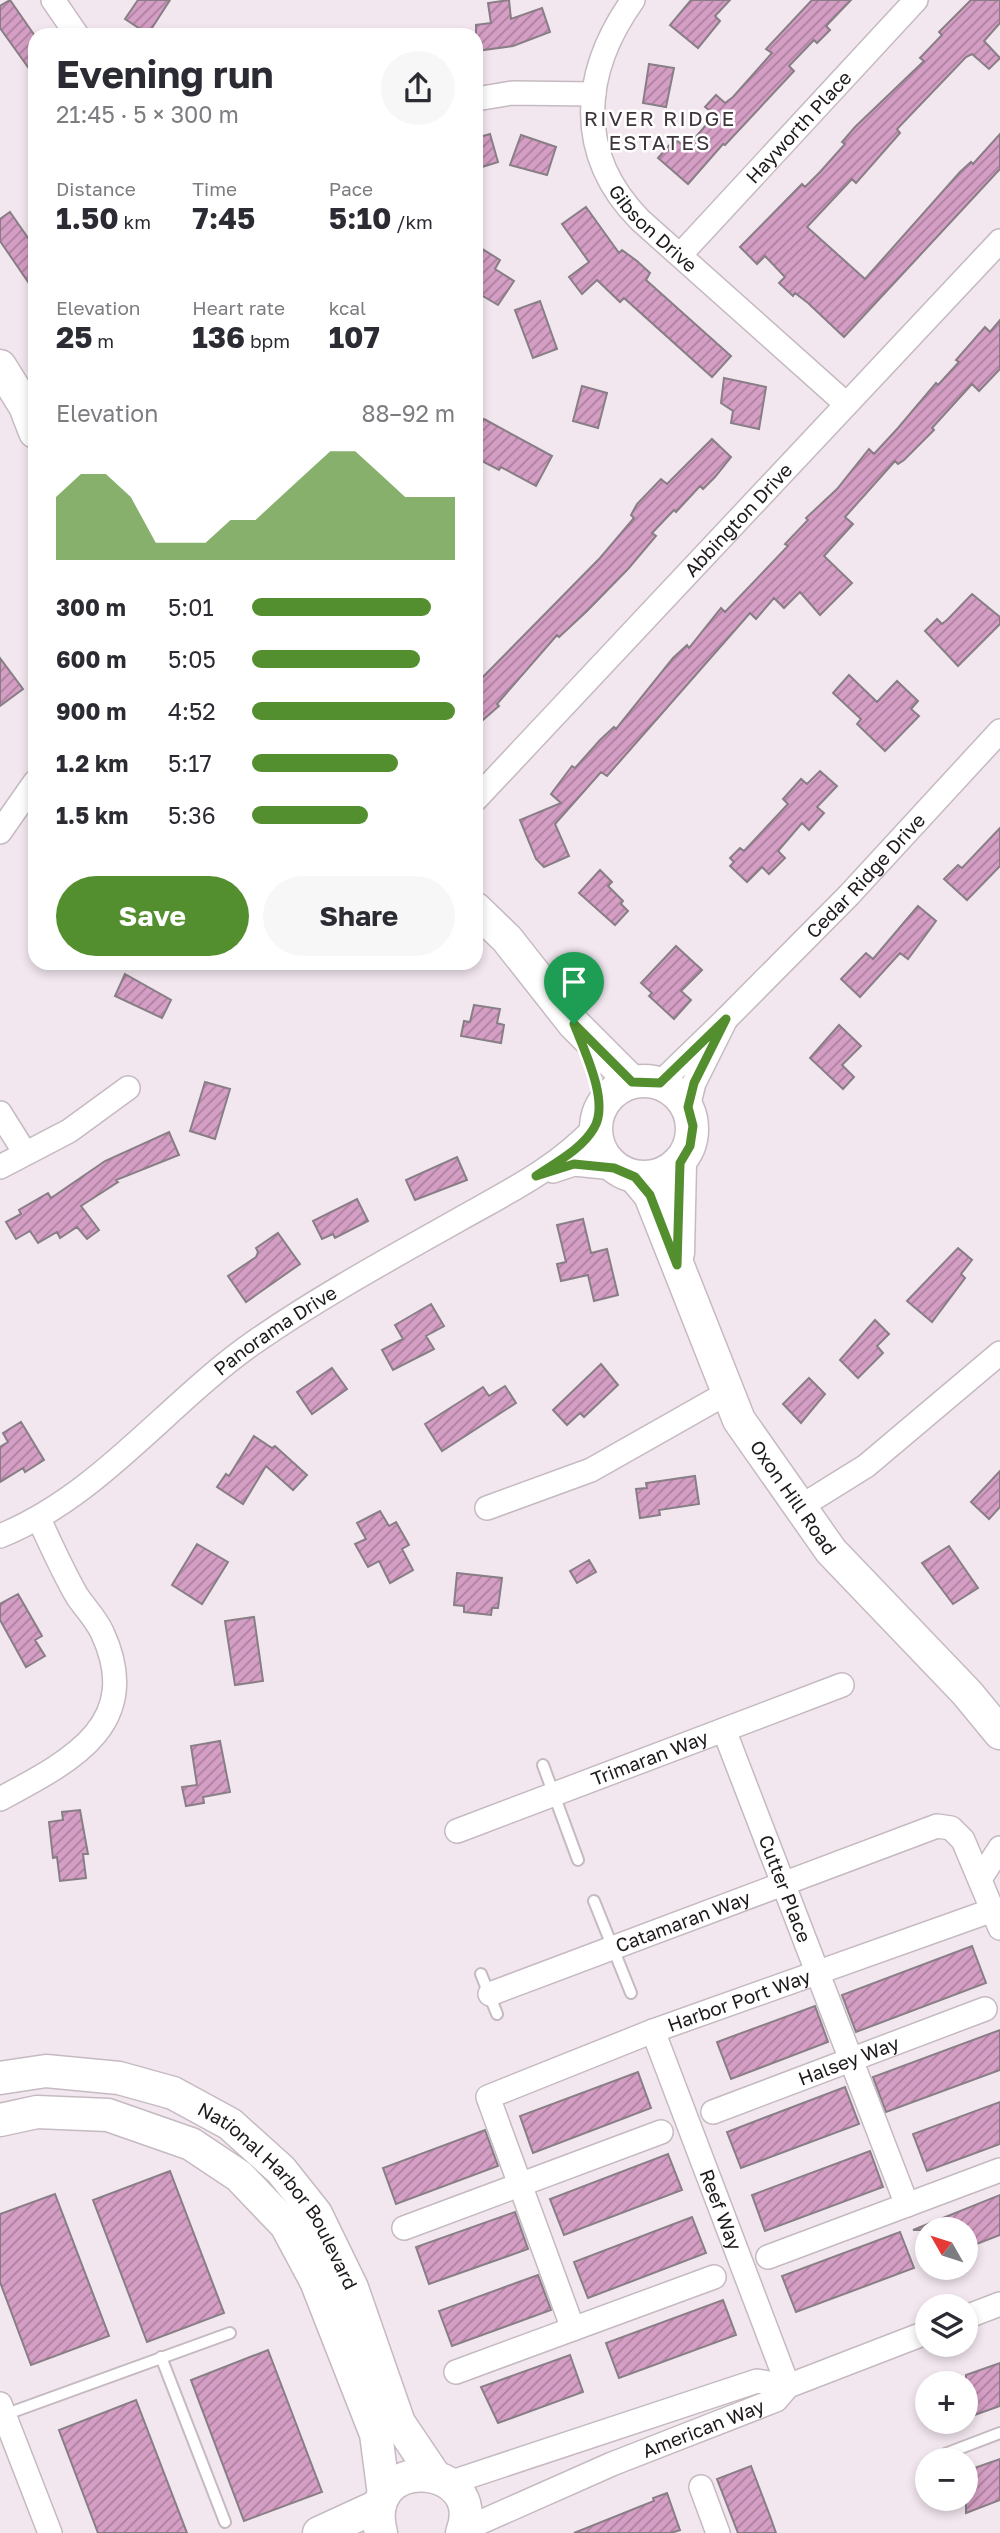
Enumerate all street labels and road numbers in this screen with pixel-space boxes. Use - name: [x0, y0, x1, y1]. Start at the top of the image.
- street label: Hayworth Place: [740, 66, 856, 188]
- street label: Gibson Drive: [604, 180, 702, 277]
- street label: Abbington Drive: [679, 458, 797, 581]
- street label: Cedar Ridge Drive: [801, 808, 929, 943]
- street label: Panorama Drive: [209, 1280, 340, 1380]
- street label: Oxon Hill Road: [746, 1435, 842, 1559]
- street label: Trimaran Way: [588, 1725, 711, 1790]
- street label: Cutter Place: [754, 1831, 817, 1945]
- street label: Catamaran Way: [612, 1885, 754, 1957]
- street label: Harbor Port Way: [664, 1964, 814, 2036]
- street label: Halsey Way: [795, 2031, 902, 2090]
- street label: National Harbor Boulevard: [194, 2097, 363, 2293]
- street label: Reef Way: [696, 2166, 747, 2253]
- street label: American Way: [639, 2394, 768, 2462]

